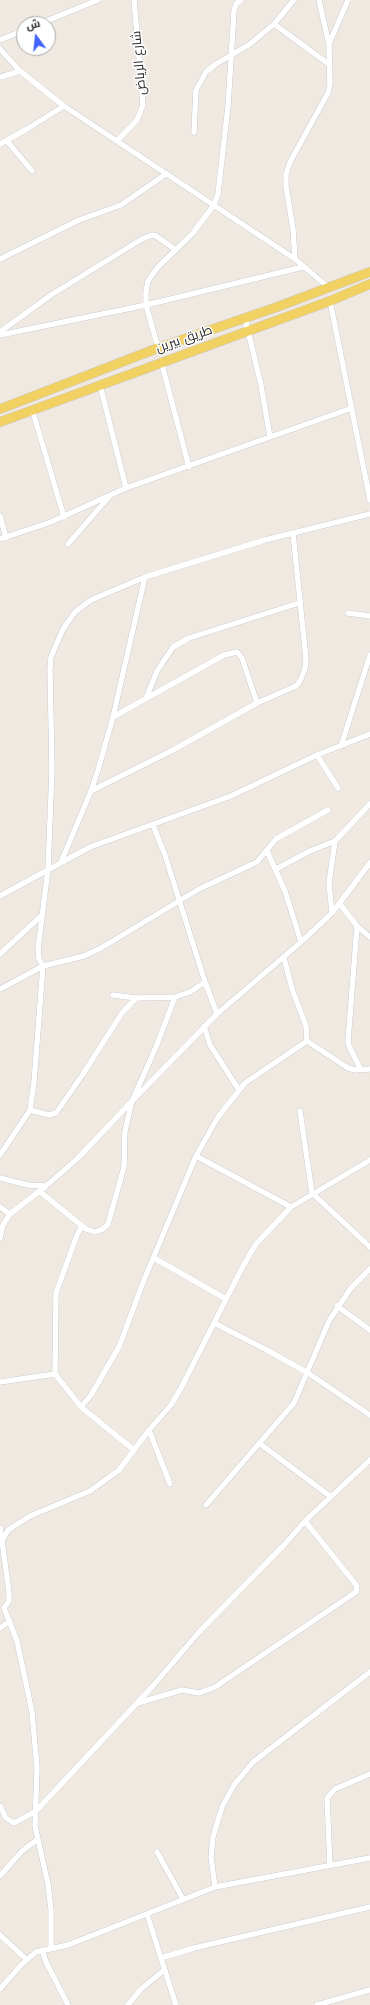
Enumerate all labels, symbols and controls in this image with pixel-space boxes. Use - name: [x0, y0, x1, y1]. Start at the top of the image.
- north arrow: [16, 16, 56, 56]
- text: ش: [25, 17, 42, 33]
- street label: شارع الرياض: [128, 30, 150, 96]
- street label: طريق بيرين: [154, 322, 214, 356]

